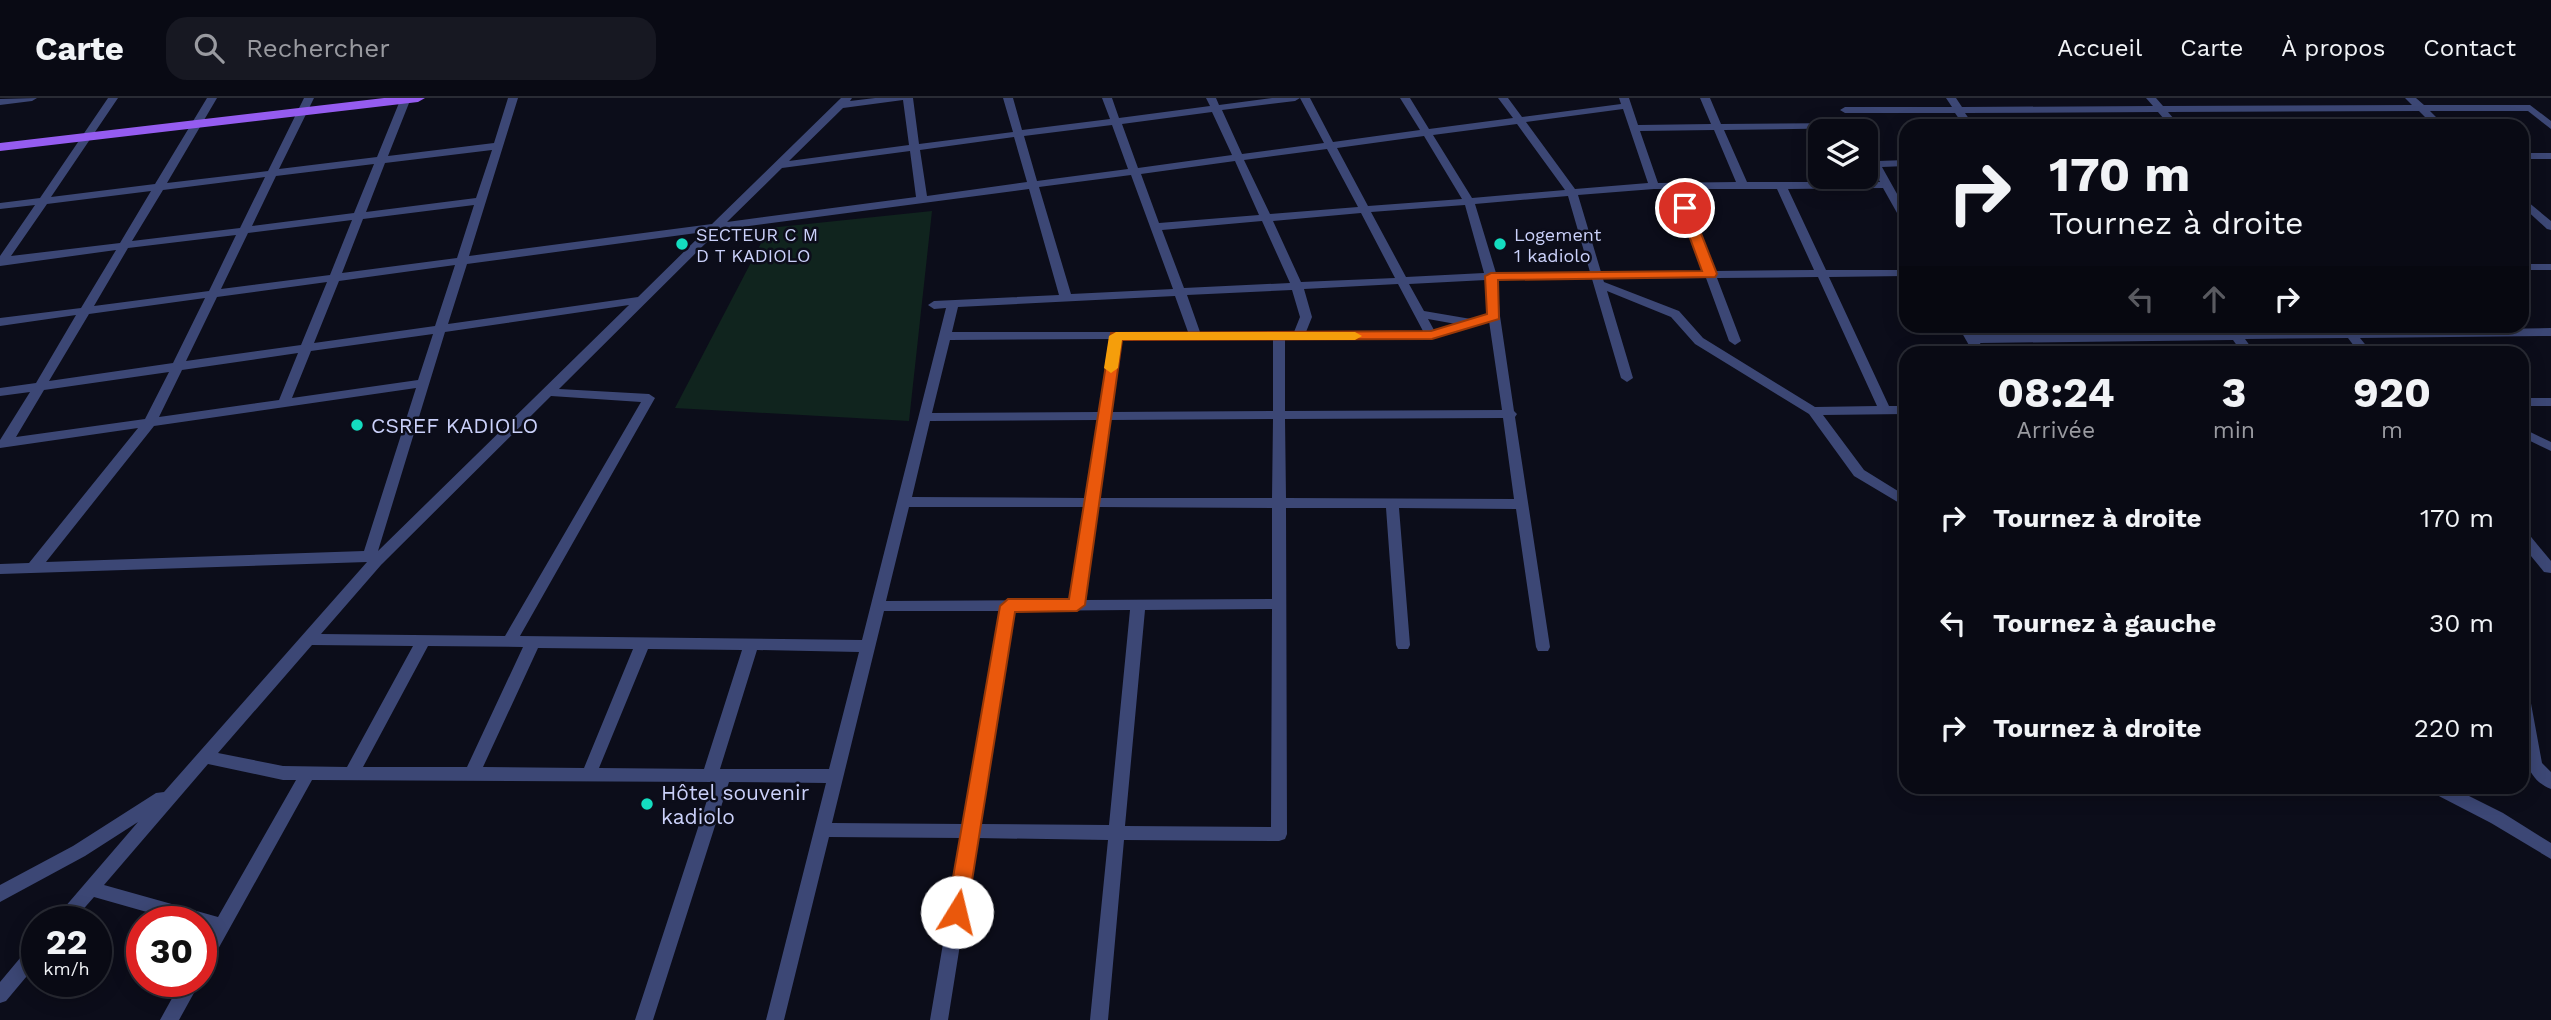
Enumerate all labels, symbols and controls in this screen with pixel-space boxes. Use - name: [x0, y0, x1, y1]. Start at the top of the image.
- search box: [166, 17, 656, 80]
- text: Carte: [35, 29, 124, 68]
- icon: search: [190, 29, 228, 67]
- text: Rechercher: [246, 33, 390, 63]
- text: Accueil: [2057, 34, 2142, 62]
- text: Carte: [2180, 34, 2243, 62]
- text: À propos: [2281, 34, 2385, 62]
- text: Contact: [2423, 34, 2516, 62]
- map controls: [1808, 119, 1878, 189]
- button: layers: [1808, 119, 1878, 189]
- text: 170 m: [2049, 145, 2190, 203]
- icon: right: [1934, 147, 2025, 238]
- pin: [1655, 178, 1715, 238]
- icon: arrive: [1666, 189, 1704, 227]
- text: Tournez à droite: [2049, 204, 2304, 242]
- place label: SECTEUR C M D T KADIOLO: [696, 224, 818, 266]
- place label: Logement 1 kadiolo: [1514, 224, 1602, 266]
- marker: SECTEUR C M D T KADIOLO: [674, 236, 690, 252]
- marker: Logement 1 kadiolo: [1492, 236, 1508, 252]
- icon: left: [2122, 280, 2160, 318]
- icon: ahead: [2195, 280, 2233, 318]
- icon: right: [2268, 280, 2306, 318]
- text: 08:24: [1997, 368, 2115, 417]
- text: 3: [2221, 368, 2246, 417]
- text: 920: [2353, 368, 2431, 417]
- place label: CSREF KADIOLO: [371, 413, 538, 438]
- marker: CSREF KADIOLO: [349, 417, 365, 433]
- text: Arrivée: [2017, 417, 2095, 444]
- text: min: [2213, 417, 2255, 444]
- text: m: [2381, 417, 2403, 444]
- icon: right: [1934, 499, 1972, 537]
- text: Tournez à droite: [1993, 503, 2202, 533]
- text: 170 m: [2420, 503, 2494, 533]
- icon: left: [1934, 604, 1972, 642]
- text: Tournez à gauche: [1993, 608, 2216, 638]
- text: 30 m: [2429, 608, 2494, 638]
- icon: right: [1934, 709, 1972, 747]
- text: Tournez à droite: [1993, 713, 2202, 743]
- text: 220 m: [2414, 713, 2494, 743]
- place label: Hôtel souvenir kadiolo: [661, 780, 810, 829]
- marker: Hôtel souvenir kadiolo: [639, 796, 655, 812]
- position arrow: [920, 875, 994, 949]
- speed limit sign: 30: [126, 906, 217, 997]
- text: 22: [46, 921, 87, 963]
- text: km/h: [43, 958, 90, 979]

